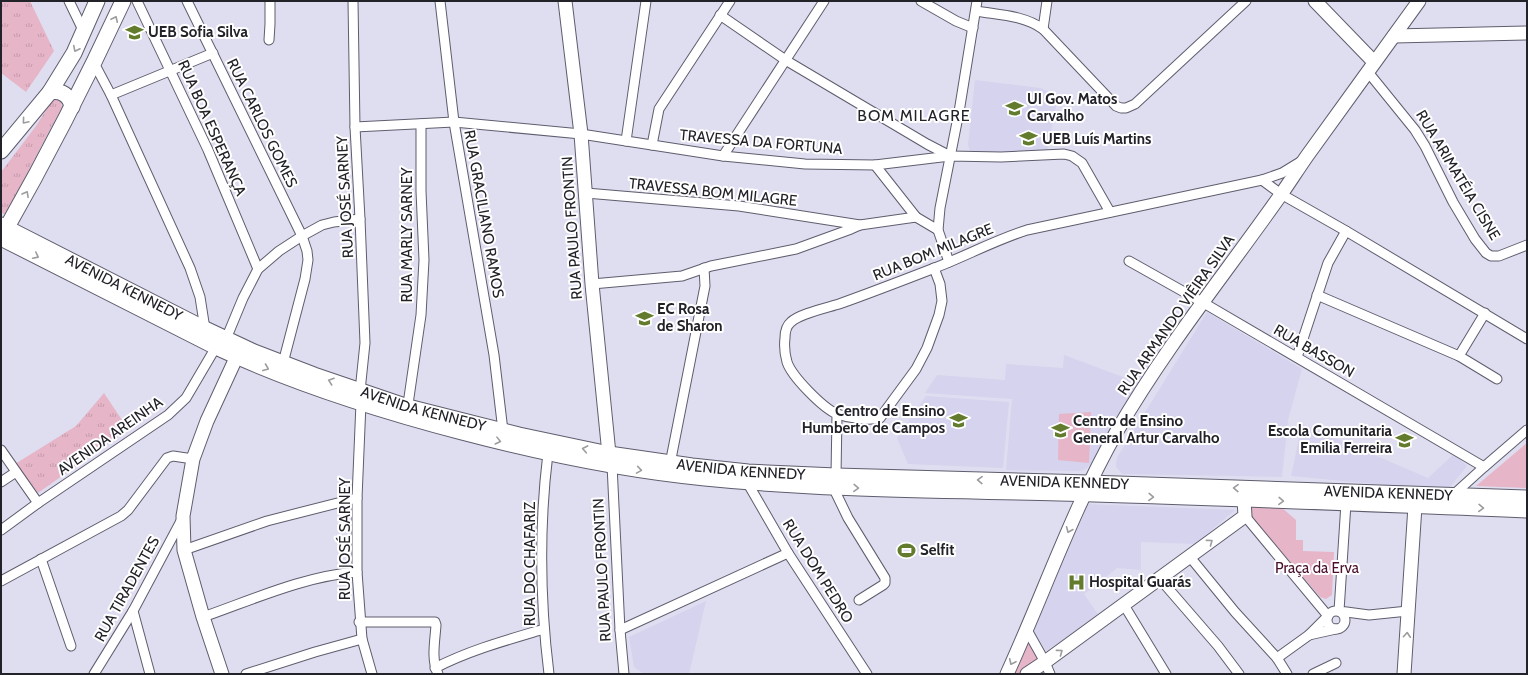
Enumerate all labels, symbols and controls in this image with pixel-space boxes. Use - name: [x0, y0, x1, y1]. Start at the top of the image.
- one-way arrow: [110, 16, 118, 24]
- school or university icon: UEB Sofia Silva: [125, 22, 145, 42]
- place label: UEB Sofia Silva: [148, 23, 248, 41]
- one-way arrow: [73, 45, 81, 53]
- street label: RUA CARLOS GOMES: [223, 56, 301, 191]
- street label: RUA BOA ESPERANÇA: [174, 57, 250, 199]
- place label: UI Gov. Matos Carvalho: [1027, 90, 1117, 125]
- school or university icon: UI Gov. Matos Carvalho: [1004, 98, 1024, 118]
- district label: BOM MILAGRE: [857, 106, 971, 125]
- street label: RUA ARIMATÉIA CISNE: [1412, 106, 1505, 243]
- one-way arrow: [23, 117, 30, 124]
- street label: TRAVESSA DA FORTUNA: [679, 126, 844, 158]
- street label: RUA GRACILIANO RAMOS: [460, 129, 508, 300]
- school or university icon: UEB Luís Martins: [1019, 129, 1039, 149]
- place label: UEB Luís Martins: [1042, 130, 1151, 148]
- street label: RUA JOSÉ SARNEY: [332, 135, 357, 259]
- street label: RUA PAULO FRONTIN: [558, 156, 586, 300]
- street label: RUA MARLY SARNEY: [398, 167, 416, 303]
- street label: TRAVESSA BOM MILAGRE: [628, 174, 798, 210]
- one-way arrow: [21, 190, 28, 198]
- street label: RUA BOM MILAGRE: [870, 220, 996, 284]
- street label: RUA ARMANDO VIÊIRA SILVA: [1113, 230, 1239, 399]
- street label: AVENIDA KENNEDY: [62, 250, 186, 325]
- one-way arrow: [32, 251, 39, 258]
- place label: EC Rosa de Sharon: [657, 300, 723, 335]
- school or university icon: EC Rosa de Sharon: [634, 308, 654, 328]
- street label: RUA BASSON: [1270, 321, 1358, 381]
- one-way arrow: [262, 364, 269, 372]
- one-way arrow: [328, 377, 335, 386]
- street label: AVENIDA KENNEDY: [359, 383, 488, 435]
- street label: AVENIDA AREINHA: [54, 392, 167, 479]
- place label: Centro de Ensino Humberto de Campos: [802, 402, 945, 437]
- school or university icon: Centro de Ensino Humberto de Campos: [948, 410, 968, 430]
- place label: Centro de Ensino General Artur Carvalho: [1073, 412, 1220, 447]
- school or university icon: Centro de Ensino General Artur Carvalho: [1050, 420, 1070, 440]
- place label: Escola Comunitaria Emilia Ferreira: [1268, 422, 1393, 457]
- school or university icon: Escola Comunitaria Emilia Ferreira: [1395, 430, 1415, 450]
- one-way arrow: [495, 437, 501, 445]
- one-way arrow: [581, 445, 588, 454]
- street label: AVENIDA KENNEDY: [675, 455, 806, 484]
- one-way arrow: [636, 465, 642, 473]
- street label: AVENIDA KENNEDY: [1000, 472, 1130, 493]
- one-way arrow: [977, 476, 983, 484]
- street label: RUA JOSÉ SARNEY: [335, 477, 354, 600]
- street label: AVENIDA KENNEDY: [1324, 482, 1454, 504]
- one-way arrow: [853, 484, 859, 492]
- one-way arrow: [1233, 484, 1239, 493]
- one-way arrow: [1148, 492, 1154, 501]
- one-way arrow: [1278, 497, 1284, 505]
- street label: RUA PAULO FRONTIN: [589, 498, 615, 642]
- street label: RUA DO CHAFARIZ: [521, 501, 539, 626]
- one-way arrow: [1478, 504, 1484, 512]
- street label: RUA DOM PEDRO: [779, 516, 857, 626]
- one-way arrow: [1066, 526, 1074, 534]
- street label: RUA TIRADENTES: [91, 533, 163, 645]
- sports icon: Selfit: [897, 540, 917, 560]
- one-way arrow: [1205, 540, 1212, 547]
- place label: Selfit: [920, 541, 954, 559]
- park label: Praça da Erva: [1275, 559, 1360, 577]
- hospital icon: Hospital Guarás: [1066, 572, 1086, 592]
- place label: Hospital Guarás: [1089, 573, 1191, 591]
- one-way arrow: [1402, 632, 1411, 638]
- one-way arrow: [1055, 650, 1062, 657]
- one-way arrow: [1009, 658, 1017, 666]

